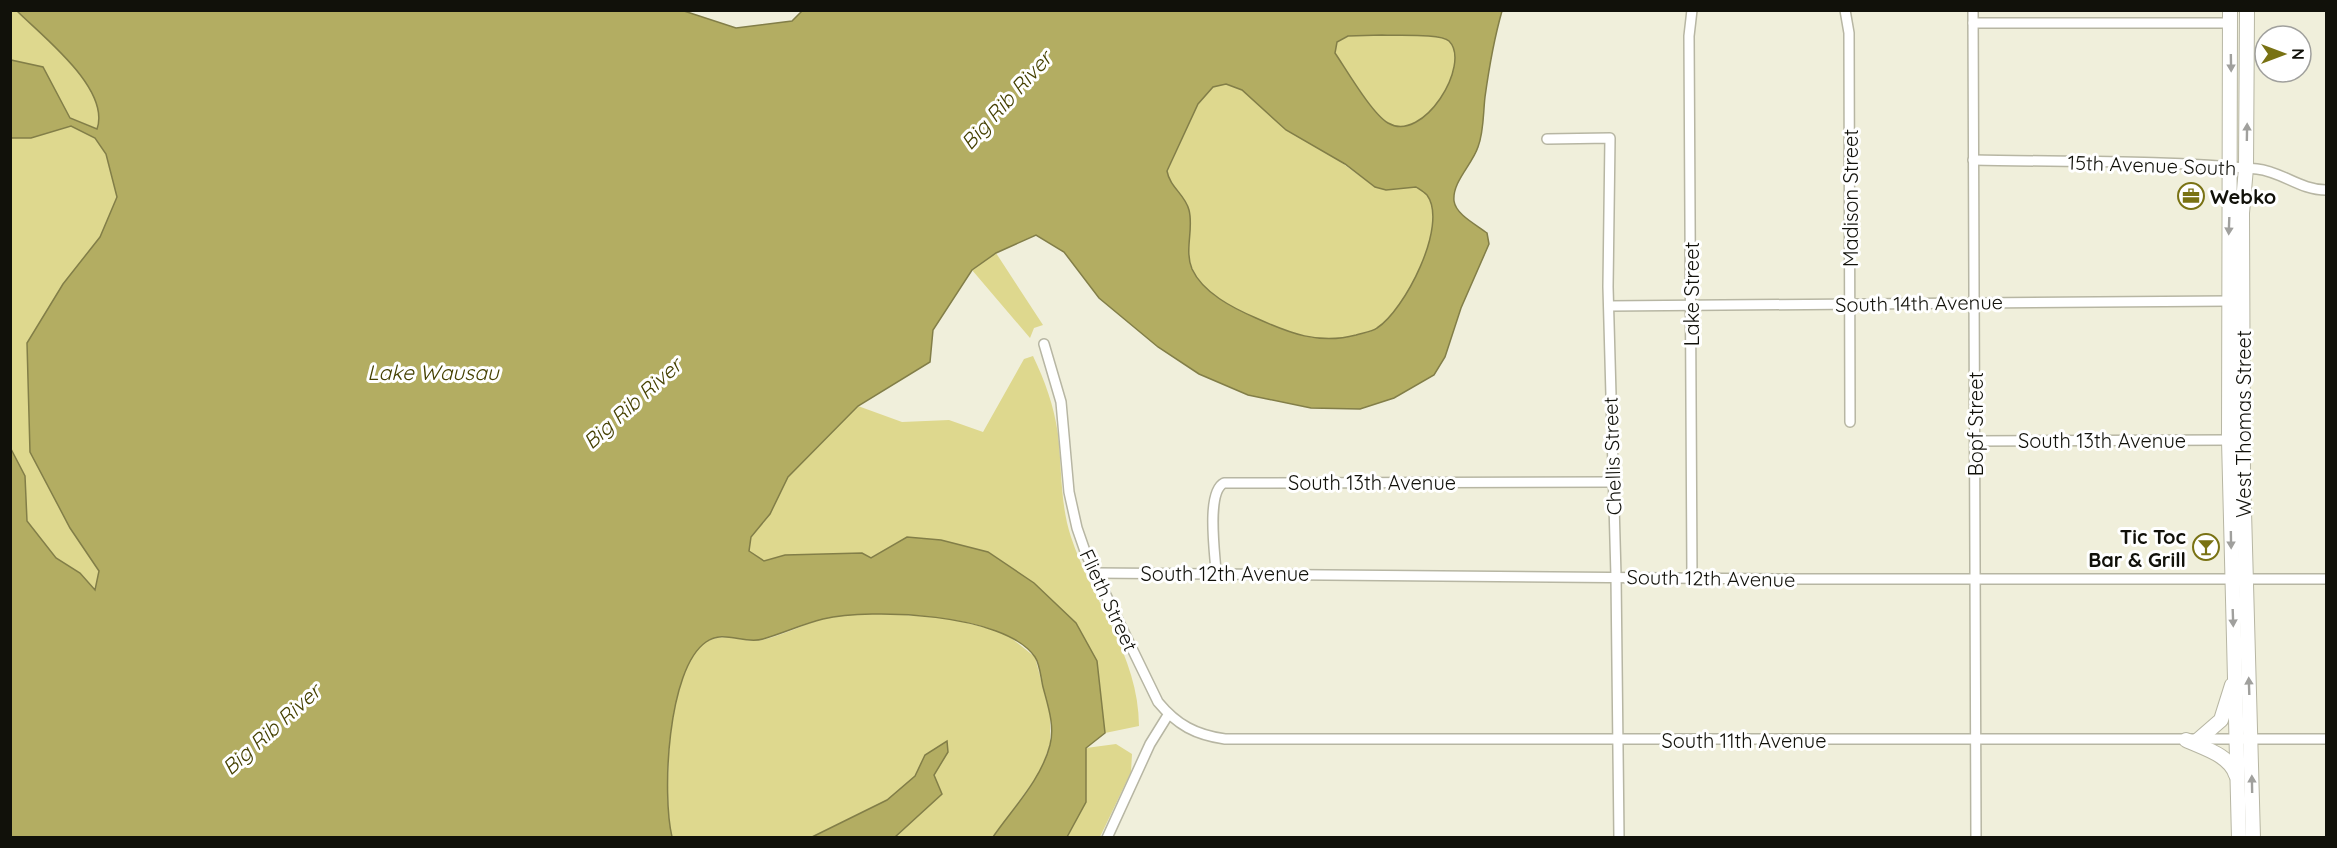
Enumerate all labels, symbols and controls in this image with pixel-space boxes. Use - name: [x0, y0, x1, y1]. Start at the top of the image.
- north arrow: [2253, 24, 2313, 84]
- water label: Big Rib River: [955, 43, 1059, 155]
- text: N: [2288, 48, 2308, 60]
- one-way arrow: [2226, 53, 2236, 72]
- one-way arrow: [2242, 122, 2251, 141]
- street label: Madison Street: [1838, 129, 1863, 267]
- street label: 15th Avenue South: [2067, 150, 2237, 180]
- office icon: Webko: [2176, 181, 2206, 211]
- place label: Webko: [2210, 184, 2276, 209]
- one-way arrow: [2224, 216, 2234, 235]
- street label: Lake Street: [1679, 242, 1704, 346]
- street label: South 14th Avenue: [1835, 289, 2003, 317]
- street label: West Thomas Street: [2231, 330, 2256, 518]
- water label: Big Rib River: [577, 350, 689, 454]
- water label: Lake Wausau: [367, 359, 500, 385]
- street label: Bopf Street: [1963, 372, 1988, 476]
- street label: Chellis Street: [1597, 396, 1627, 516]
- street label: South 13th Avenue: [2018, 428, 2186, 453]
- street label: South 13th Avenue: [1288, 470, 1456, 495]
- place label: Tic Toc Bar & Grill: [2088, 524, 2186, 572]
- one-way arrow: [2226, 530, 2236, 549]
- bar icon: Tic Toc Bar & Grill: [2191, 532, 2221, 562]
- street label: Flieth Street: [1074, 545, 1144, 655]
- street label: South 12th Avenue: [1141, 561, 1309, 586]
- street label: South 12th Avenue: [1626, 564, 1796, 592]
- one-way arrow: [2228, 609, 2238, 628]
- water label: Big Rib River: [216, 676, 328, 780]
- one-way arrow: [2245, 676, 2254, 695]
- street label: South 11th Avenue: [1661, 728, 1827, 753]
- one-way arrow: [2247, 774, 2257, 793]

